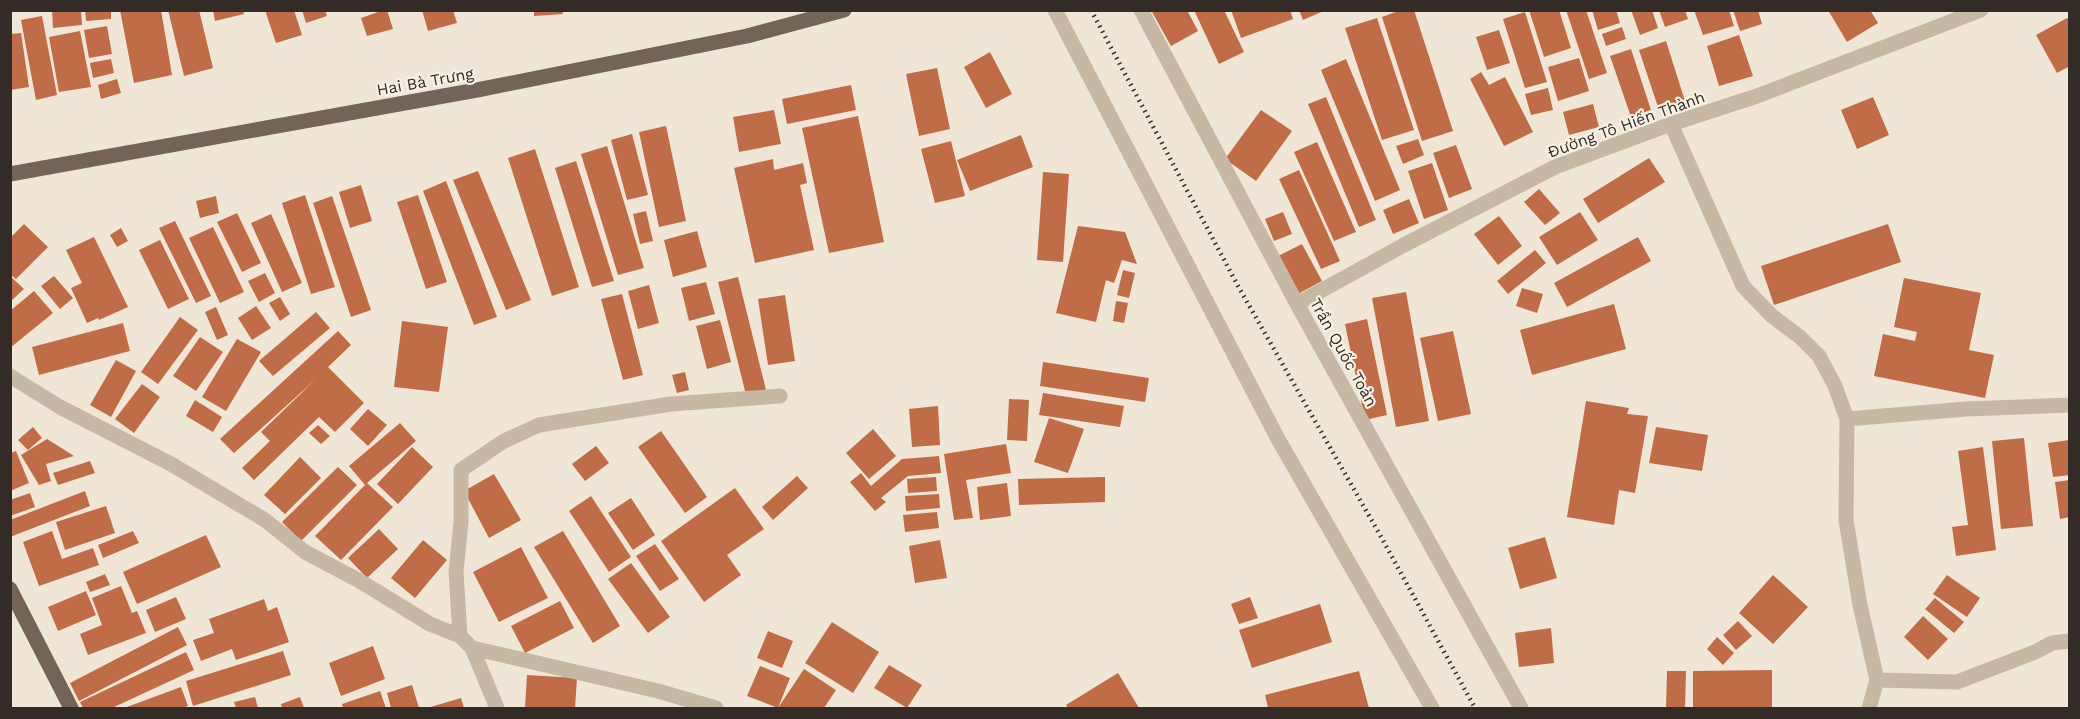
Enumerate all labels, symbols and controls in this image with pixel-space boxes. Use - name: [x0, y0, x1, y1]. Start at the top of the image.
- street label: Hai Bà Trưng: [375, 64, 475, 99]
- street label: Đường Tô Hiến Thành: [1545, 87, 1707, 162]
- street label: Trần Quốc Toản: [1306, 295, 1381, 410]

